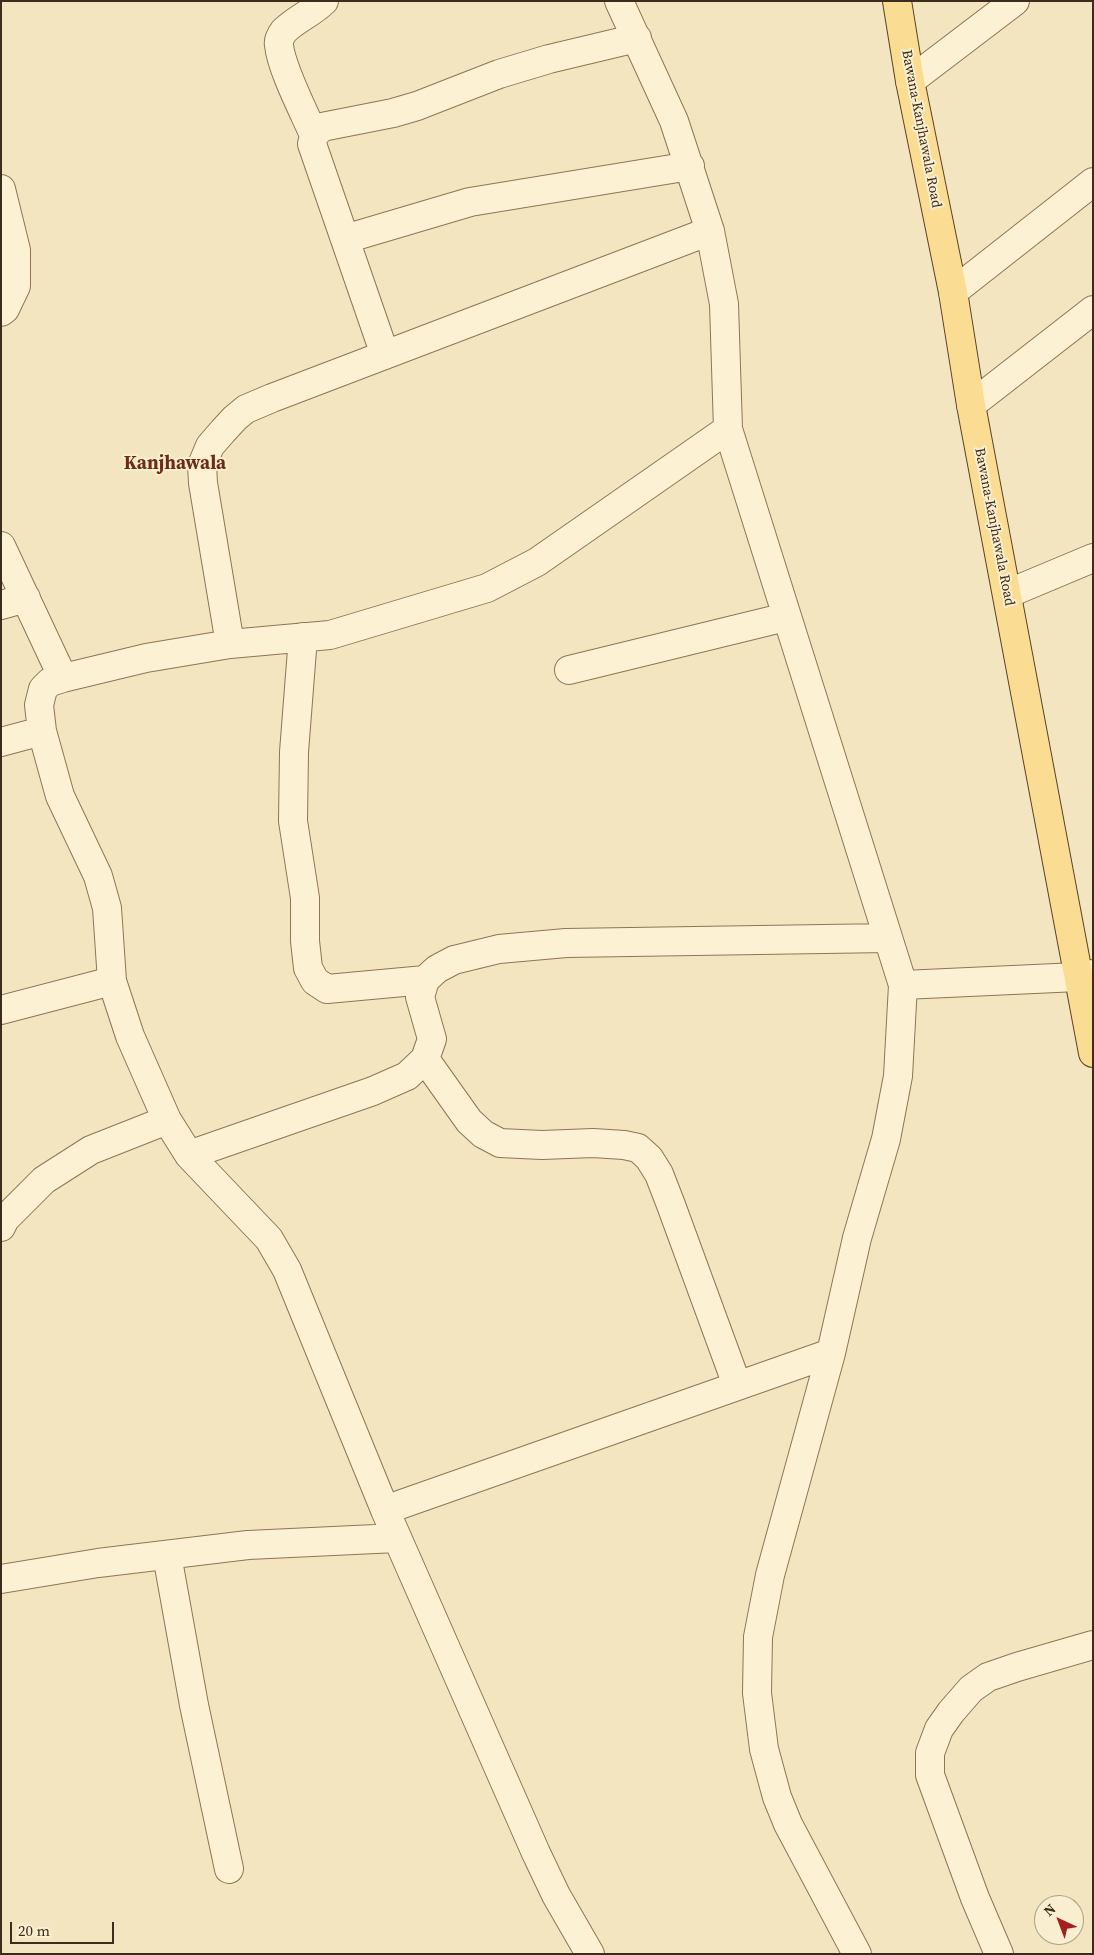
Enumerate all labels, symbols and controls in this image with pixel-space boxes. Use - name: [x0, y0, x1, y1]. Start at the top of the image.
- street label: Bawana-Kanjhawala Road: [897, 49, 945, 209]
- street label: Bawana-Kanjhawala Road: [970, 447, 1018, 607]
- district label: Kanjhawala: [124, 453, 226, 475]
- north arrow: [1034, 1895, 1084, 1945]
- text: N: [1039, 1899, 1060, 1921]
- scale bar: [12, 1912, 116, 1944]
- text: 20 m: [18, 1920, 50, 1941]

